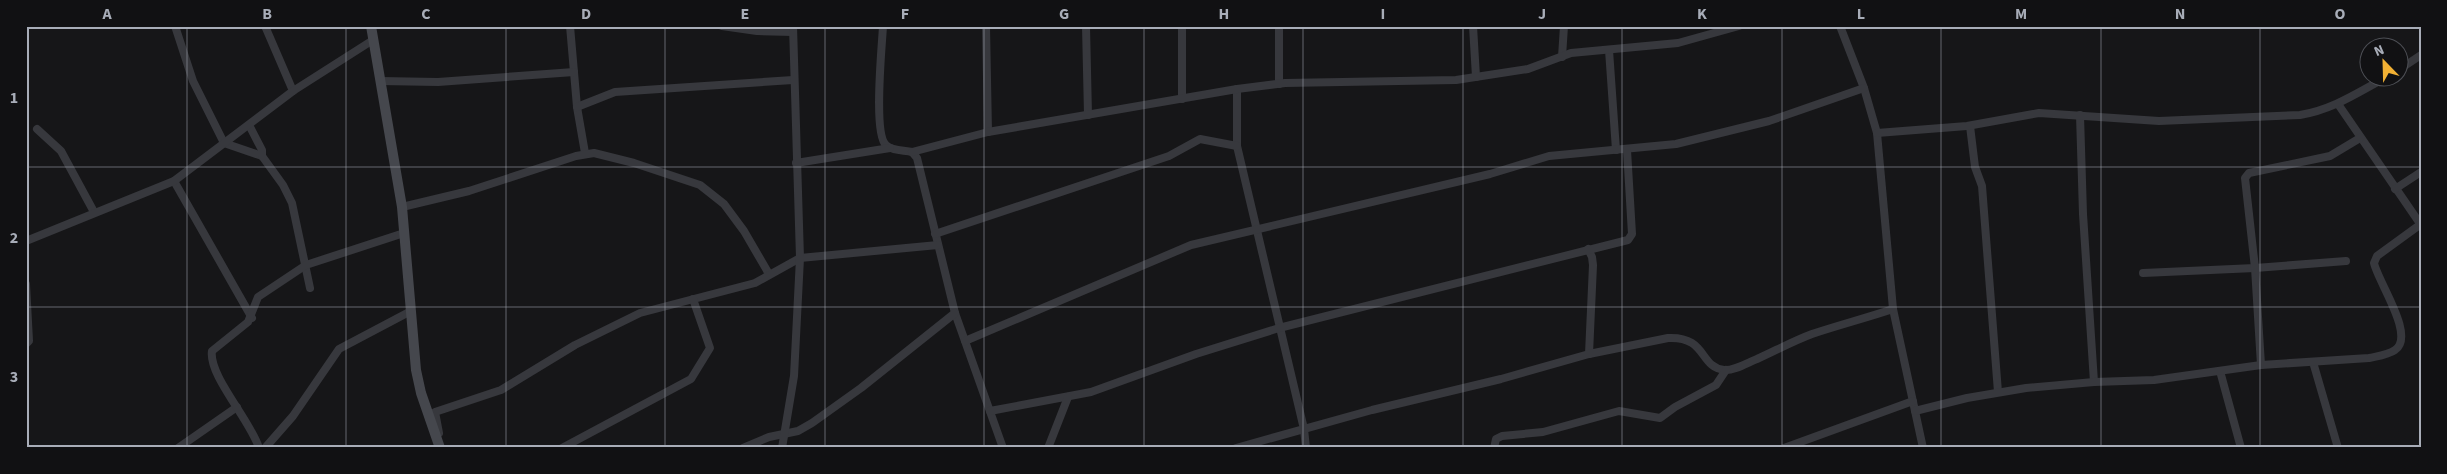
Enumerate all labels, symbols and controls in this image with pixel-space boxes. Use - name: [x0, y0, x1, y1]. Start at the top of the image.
- text: A: [101, 3, 112, 25]
- text: B: [262, 3, 272, 25]
- text: C: [421, 3, 431, 25]
- text: D: [581, 3, 591, 25]
- text: E: [741, 3, 749, 25]
- text: F: [901, 3, 909, 25]
- text: G: [1059, 3, 1069, 25]
- text: H: [1219, 3, 1229, 25]
- text: I: [1381, 3, 1385, 25]
- text: J: [1538, 3, 1546, 25]
- text: K: [1697, 3, 1707, 25]
- text: L: [1857, 3, 1865, 25]
- text: M: [2015, 3, 2027, 25]
- text: N: [2175, 3, 2185, 25]
- text: O: [2335, 3, 2346, 25]
- north arrow: [2360, 38, 2410, 88]
- text: N: [2371, 40, 2388, 62]
- text: 1: [10, 87, 18, 109]
- text: 2: [10, 227, 18, 249]
- text: 3: [10, 366, 18, 388]

